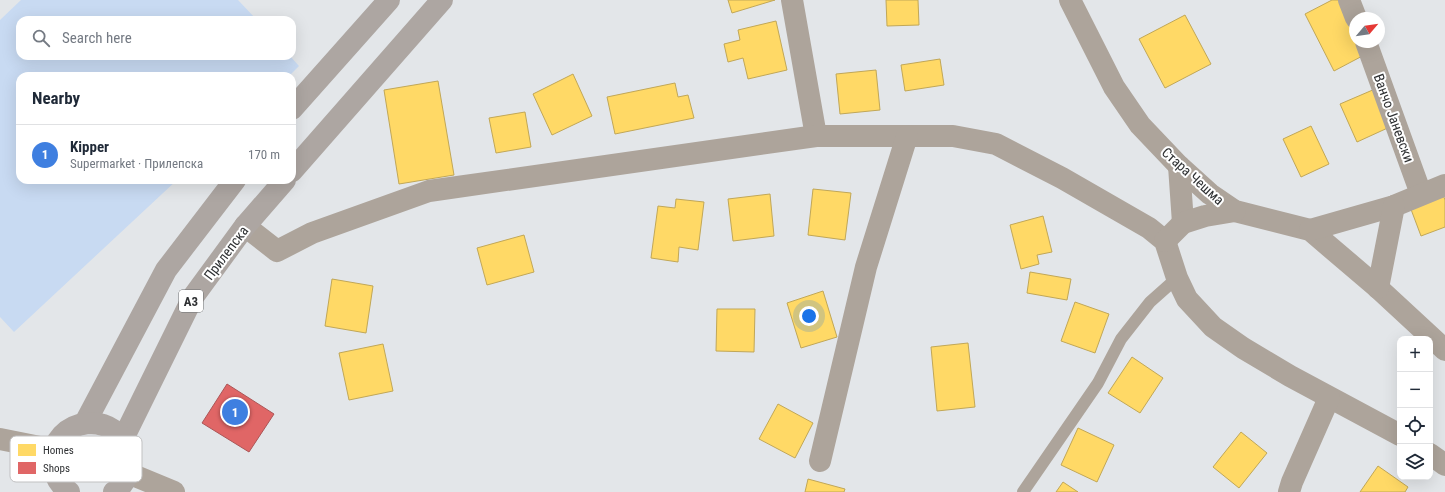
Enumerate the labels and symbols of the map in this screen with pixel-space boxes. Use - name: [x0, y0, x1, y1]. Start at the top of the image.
- north arrow: [1349, 12, 1385, 48]
- street label: Ванчо Јаневски: [1371, 72, 1417, 164]
- street label: Стара Чешма: [1159, 144, 1227, 208]
- street label: Прилепска: [201, 223, 251, 283]
- road number: A3: [179, 290, 203, 312]
- your location: [799, 306, 819, 326]
- pin: 1: [222, 397, 248, 427]
- legend: [10, 436, 142, 482]
- text: Homes: [43, 444, 74, 457]
- text: Shops: [43, 462, 70, 475]

